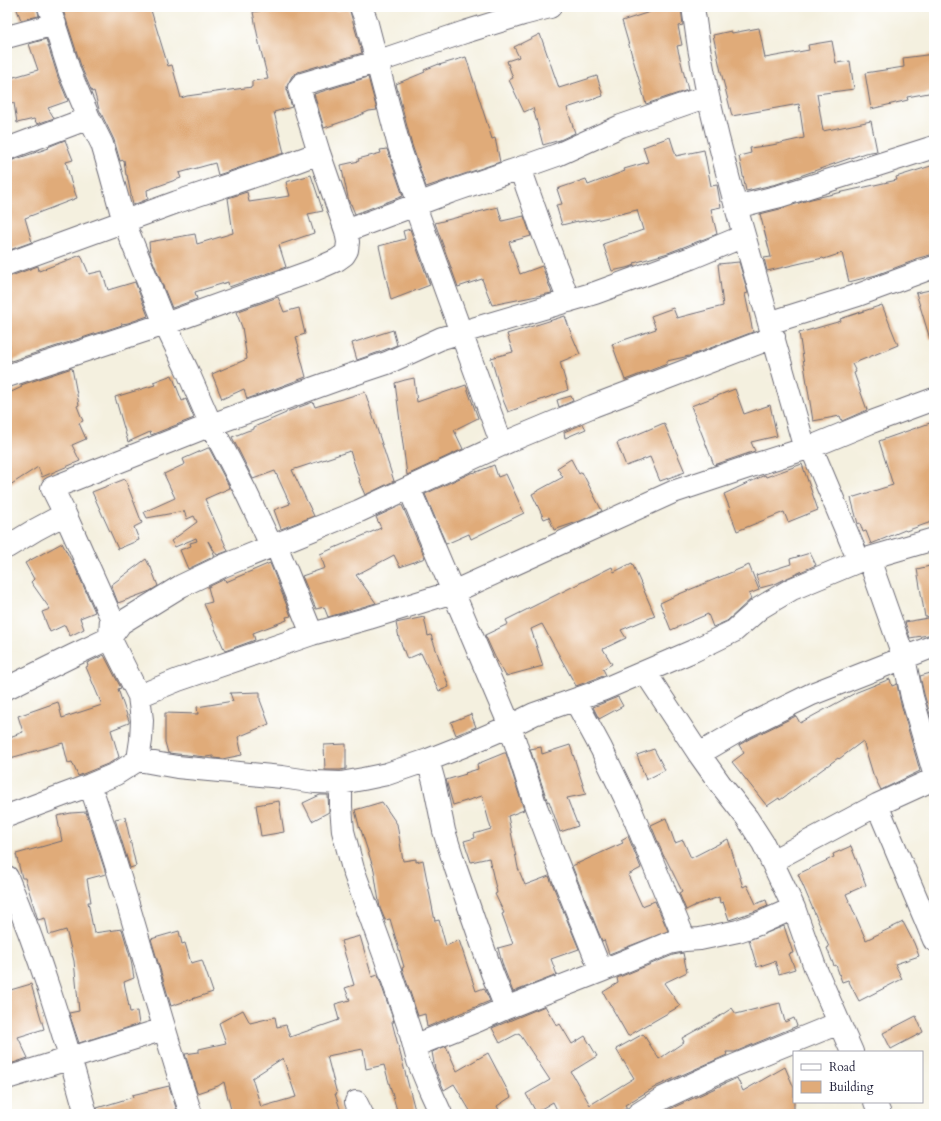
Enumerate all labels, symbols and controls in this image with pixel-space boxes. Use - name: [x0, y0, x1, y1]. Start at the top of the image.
- legend: [793, 1051, 923, 1103]
- text: Road: [829, 1059, 856, 1075]
- text: Building: [829, 1079, 874, 1095]

